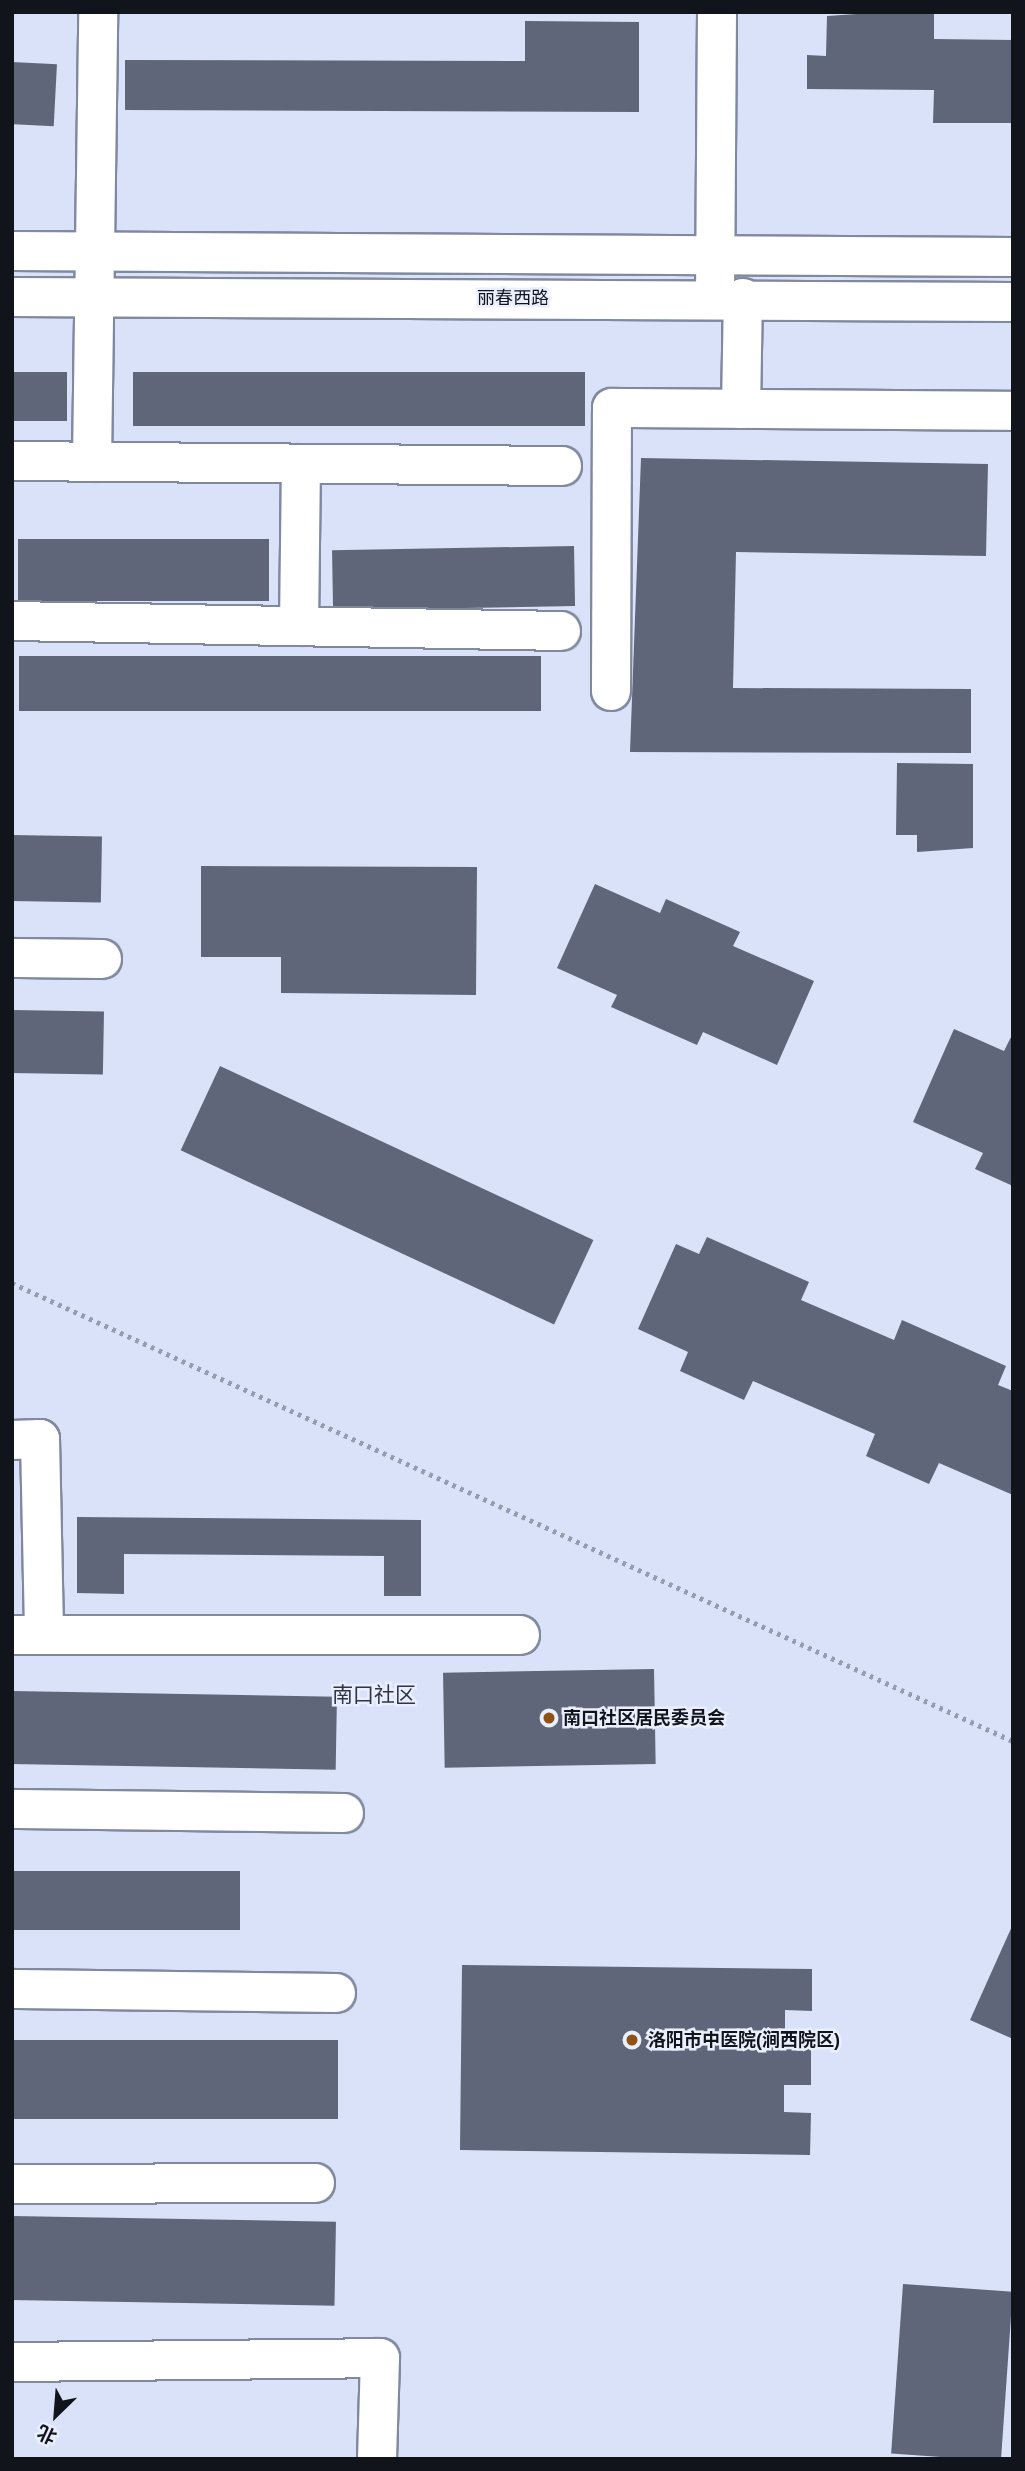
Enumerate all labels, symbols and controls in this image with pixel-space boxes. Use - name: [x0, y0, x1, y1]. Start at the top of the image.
- street label: 丽春西路: [477, 287, 549, 309]
- district label: 南口社区: [332, 1682, 416, 1708]
- place label: 南口社区居民委员会: [563, 1707, 725, 1729]
- marker: 南口社区居民委员会: [541, 1710, 557, 1726]
- place label: 洛阳市中医院(涧西院区): [648, 2029, 840, 2051]
- marker: 洛阳市中医院(涧西院区): [622, 2030, 642, 2050]
- north arrow: [21, 2380, 91, 2450]
- text: 北: [34, 2421, 60, 2448]

